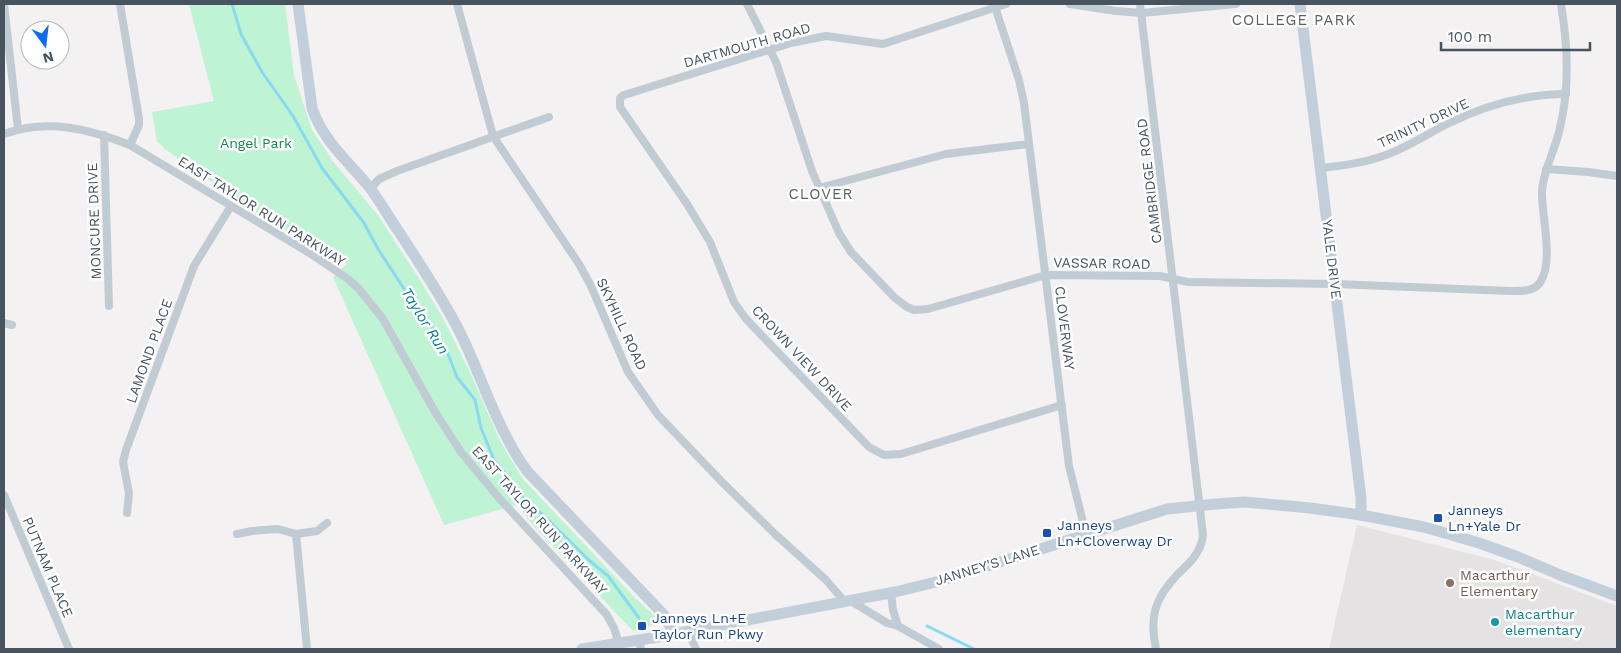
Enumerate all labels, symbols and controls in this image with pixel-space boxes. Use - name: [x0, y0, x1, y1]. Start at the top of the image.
- district label: COLLEGE PARK: [1232, 11, 1356, 29]
- street label: DARTMOUTH ROAD: [682, 19, 812, 71]
- north arrow: [20, 20, 70, 70]
- scale bar: [1441, 20, 1590, 52]
- text: 100 m: [1448, 28, 1492, 46]
- text: N: [41, 48, 55, 67]
- street label: TRINITY DRIVE: [1375, 95, 1471, 151]
- street label: CAMBRIDGE ROAD: [1133, 117, 1165, 245]
- park label: Angel Park: [220, 135, 292, 151]
- street label: EAST TAYLOR RUN PARKWAY: [175, 153, 349, 269]
- street label: MONCURE DRIVE: [84, 162, 104, 280]
- district label: CLOVER: [788, 185, 854, 203]
- street label: YALE DRIVE: [1319, 218, 1345, 300]
- street label: VASSAR ROAD: [1053, 254, 1151, 272]
- street label: SKYHILL ROAD: [594, 275, 650, 373]
- water label: Taylor Run: [397, 284, 453, 358]
- street label: CLOVERWAY: [1052, 285, 1078, 371]
- street label: LAMOND PLACE: [123, 297, 175, 405]
- street label: CROWN VIEW DRIVE: [749, 302, 855, 414]
- street label: EAST TAYLOR RUN PARKWAY: [469, 443, 611, 597]
- place label: Janneys Ln+Yale Dr: [1448, 502, 1521, 534]
- marker: Janneys Ln+Yale Dr: [1432, 512, 1444, 524]
- street label: PUTNAM PLACE: [20, 514, 76, 620]
- place label: Janneys Ln+Cloverway Dr: [1057, 517, 1173, 549]
- marker: Janneys Ln+Cloverway Dr: [1041, 527, 1053, 539]
- street label: JANNEY'S LANE: [933, 542, 1041, 588]
- place label: Macarthur Elementary: [1460, 567, 1539, 599]
- marker: Macarthur Elementary: [1444, 577, 1456, 589]
- place label: Macarthur elementary: [1505, 606, 1583, 638]
- place label: Janneys Ln+E Taylor Run Pkwy: [652, 610, 764, 642]
- marker: Macarthur elementary: [1489, 616, 1501, 628]
- marker: Janneys Ln+E Taylor Run Pkwy: [636, 620, 648, 632]

